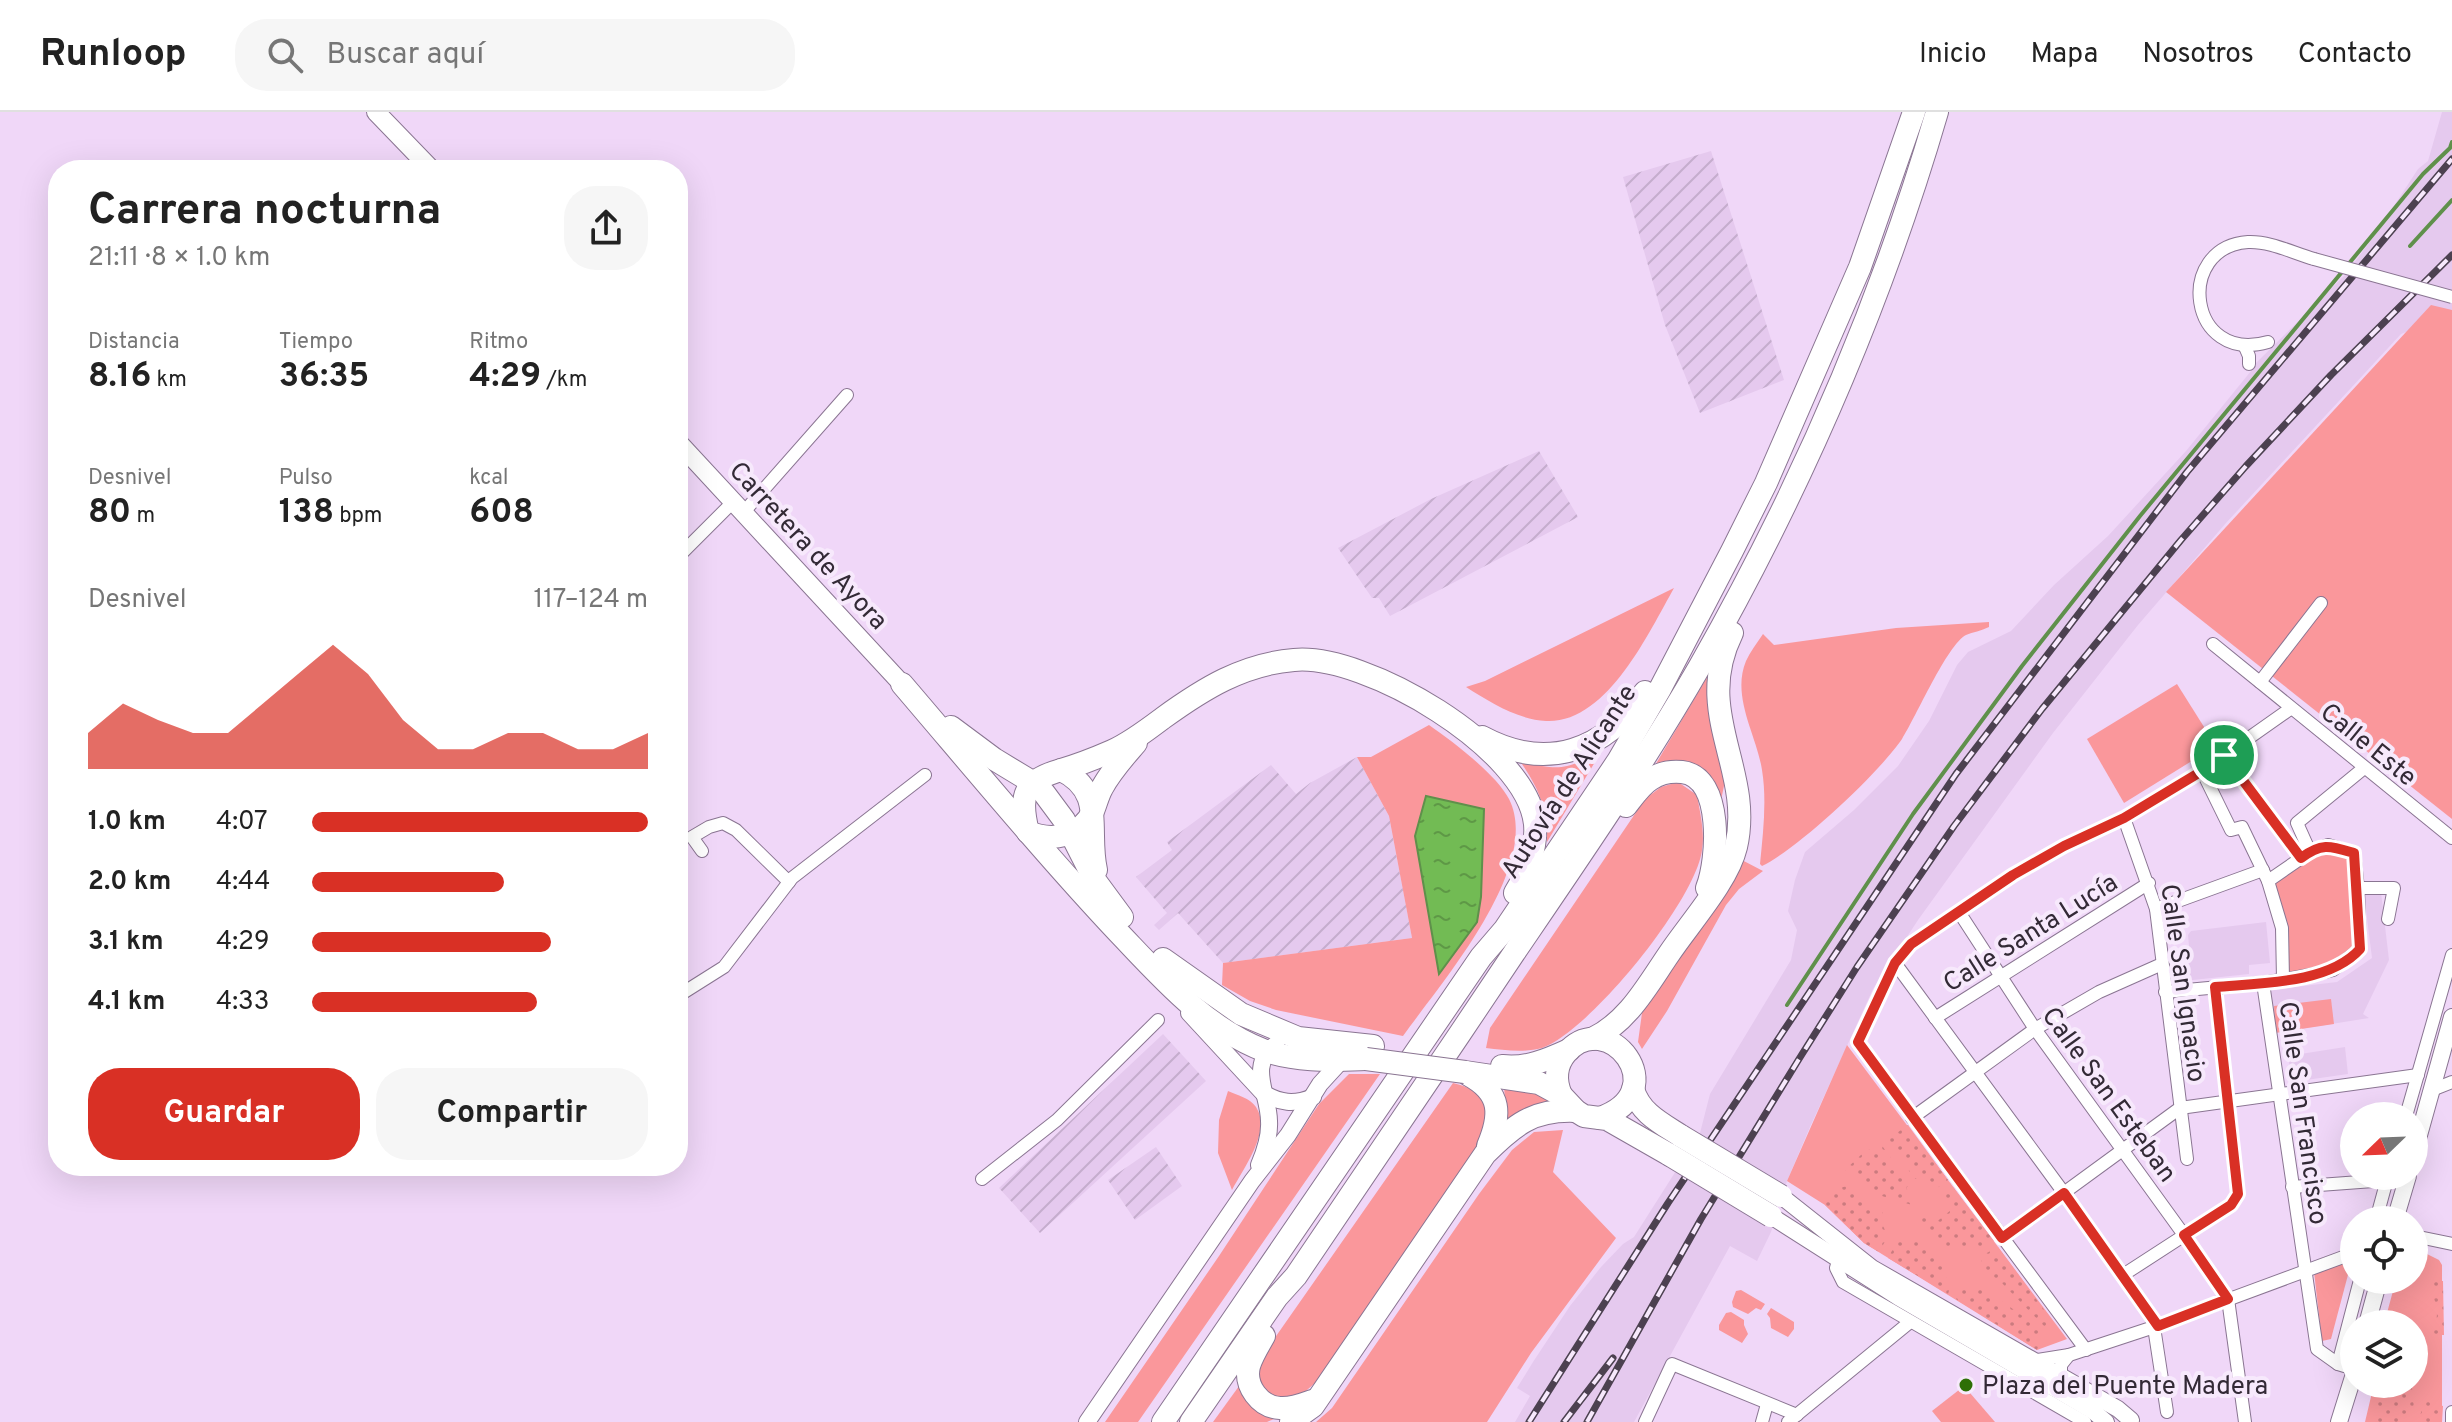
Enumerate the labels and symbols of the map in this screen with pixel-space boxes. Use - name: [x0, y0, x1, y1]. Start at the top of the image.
- street label: Carretera de Ayora: [721, 456, 894, 638]
- street label: Autovía de Alicante: [1495, 679, 1645, 886]
- street label: Calle Este: [2312, 697, 2422, 795]
- pin: [2190, 721, 2258, 789]
- street label: Calle Santa Lucía: [1938, 867, 2125, 1001]
- street label: Calle San Ignacio: [2151, 882, 2212, 1085]
- street label: Calle San Francisco: [2270, 1000, 2334, 1227]
- street label: Calle San Esteban: [2033, 1001, 2183, 1190]
- north arrow: [2340, 1102, 2428, 1190]
- place label: Plaza del Puente Madera: [1982, 1371, 2268, 1404]
- marker: Plaza del Puente Madera: [1957, 1376, 1975, 1394]

